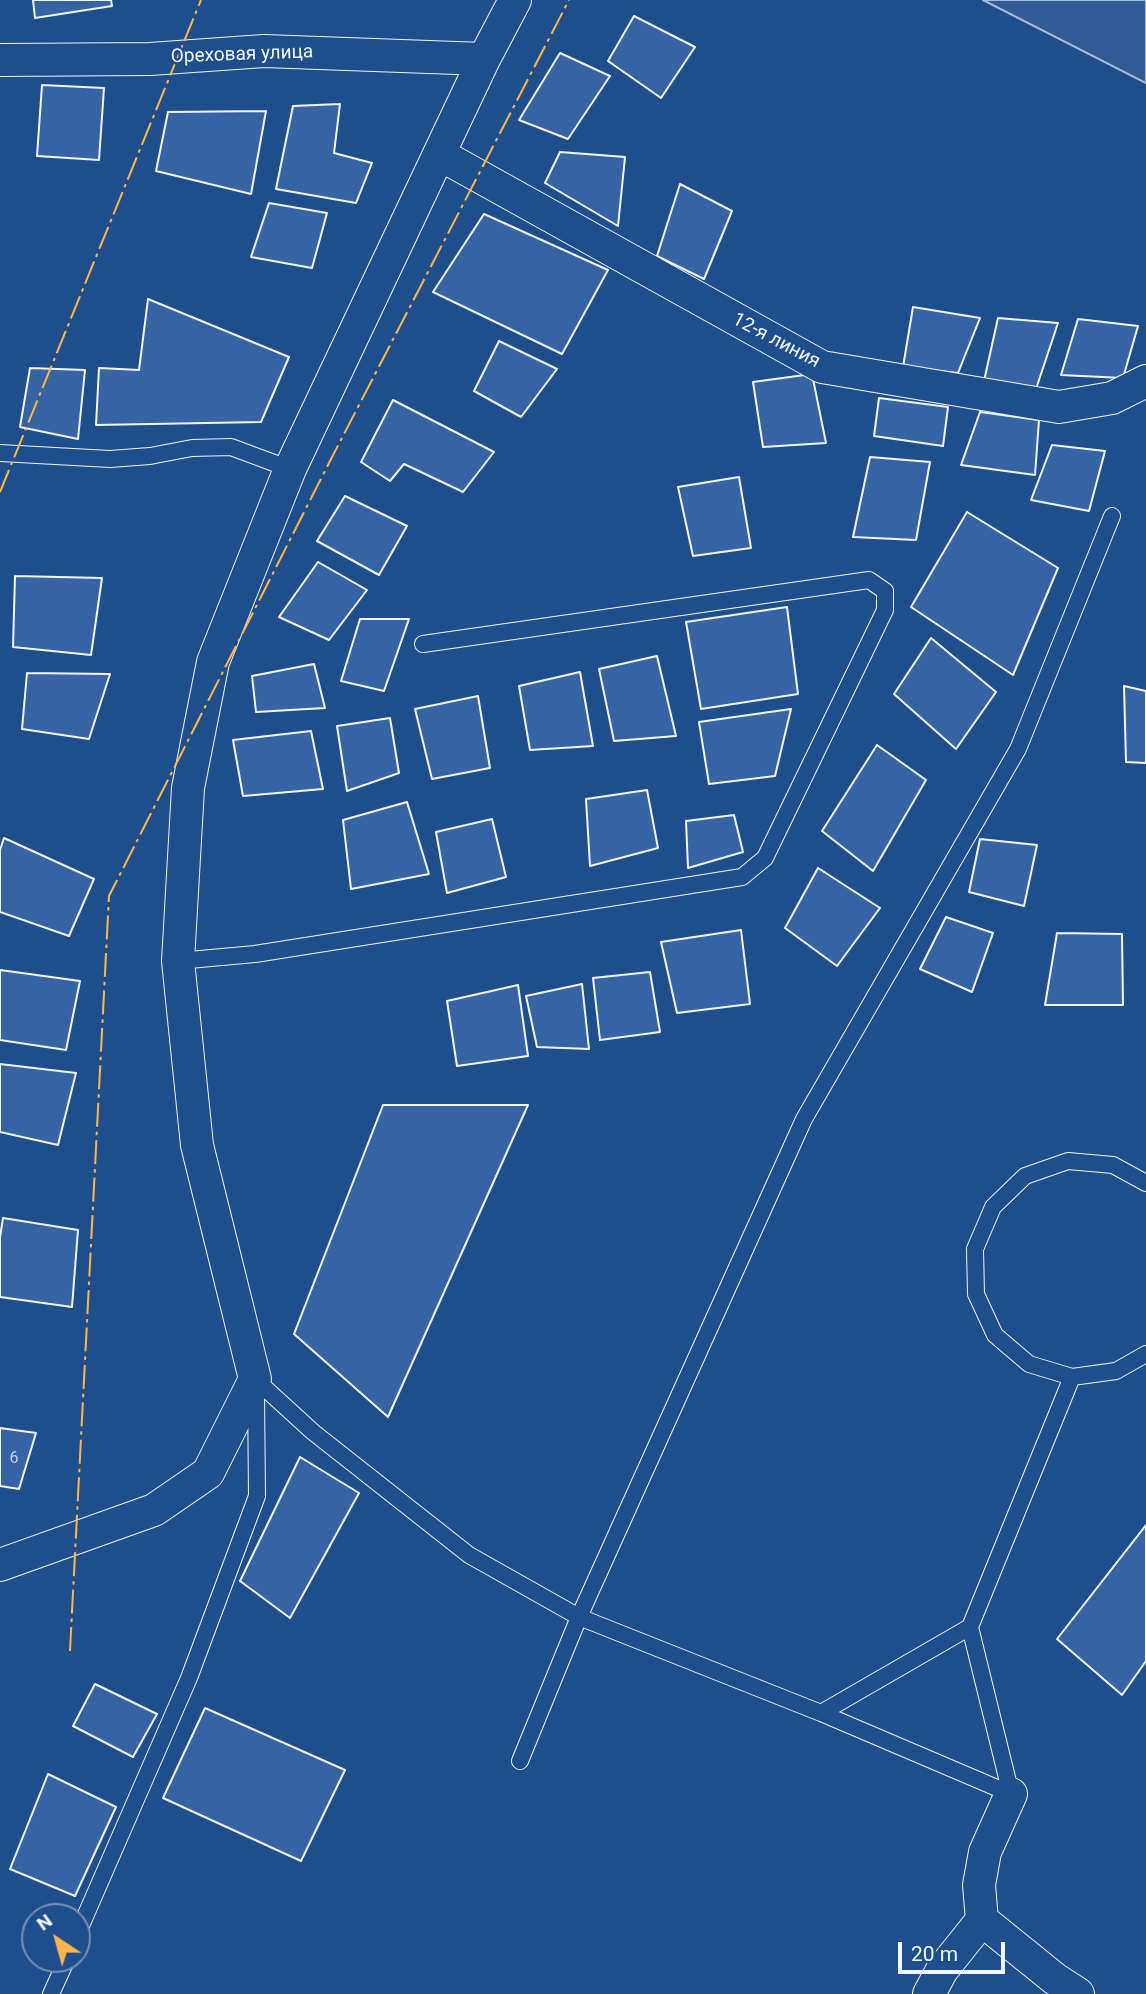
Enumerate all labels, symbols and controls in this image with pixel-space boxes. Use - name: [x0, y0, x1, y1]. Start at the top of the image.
- street label: Ореховая улица: [170, 41, 314, 69]
- street label: 12-я линия: [728, 308, 824, 374]
- house number: 6: [10, 1449, 18, 1469]
- north arrow: [21, 1903, 91, 1973]
- text: N: [32, 1909, 57, 1935]
- scale bar: [901, 1927, 1008, 1971]
- text: 20 m: [911, 1942, 958, 1966]

